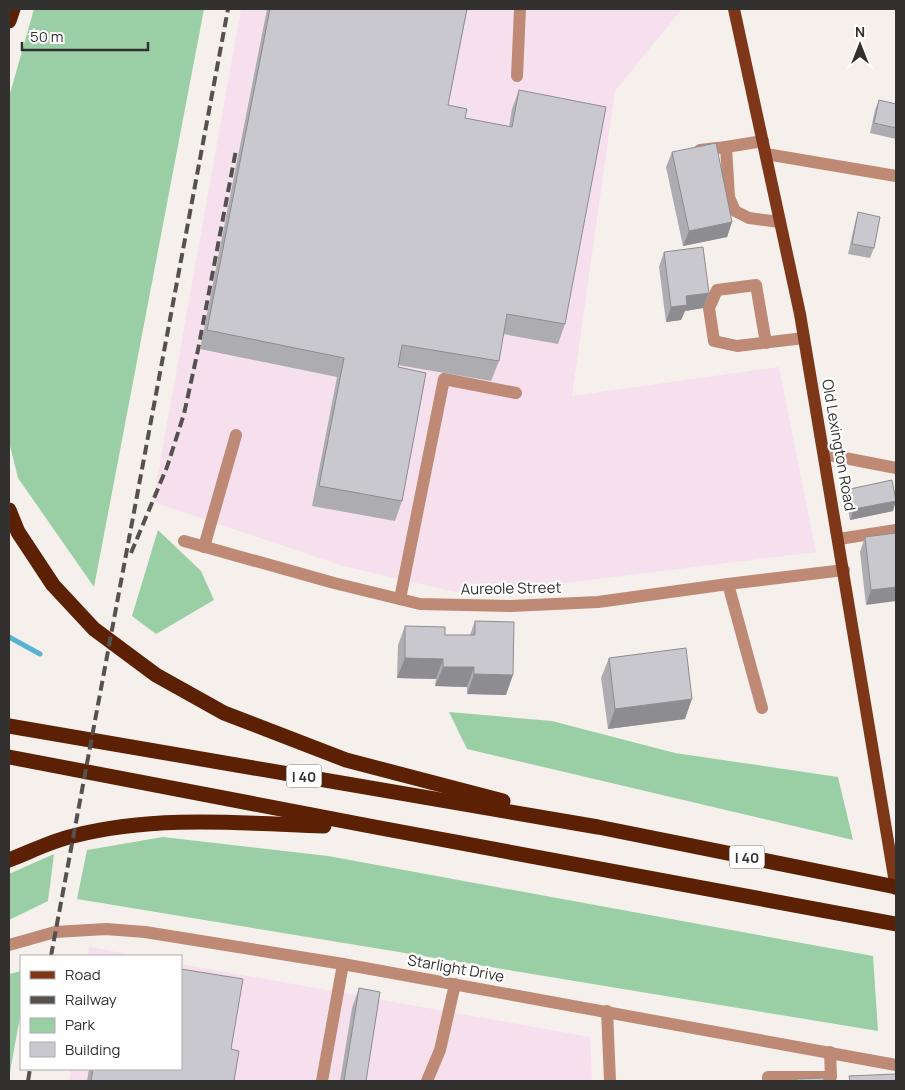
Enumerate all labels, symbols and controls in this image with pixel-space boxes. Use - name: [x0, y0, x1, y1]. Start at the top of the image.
- scale bar: [22, 20, 149, 52]
- north arrow: [835, 20, 885, 70]
- text: N: [855, 22, 865, 41]
- text: 50 m: [30, 26, 64, 47]
- street label: Old Lexington Road: [817, 377, 861, 513]
- street label: Aureole Street: [461, 577, 561, 599]
- road number: I 40: [286, 764, 322, 788]
- road number: I 40: [730, 846, 764, 869]
- street label: Starlight Drive: [406, 949, 506, 987]
- legend: [20, 955, 182, 1070]
- text: Road: [65, 964, 101, 985]
- text: Railway: [65, 989, 117, 1010]
- text: Park: [65, 1014, 95, 1035]
- text: Building: [65, 1039, 120, 1060]

